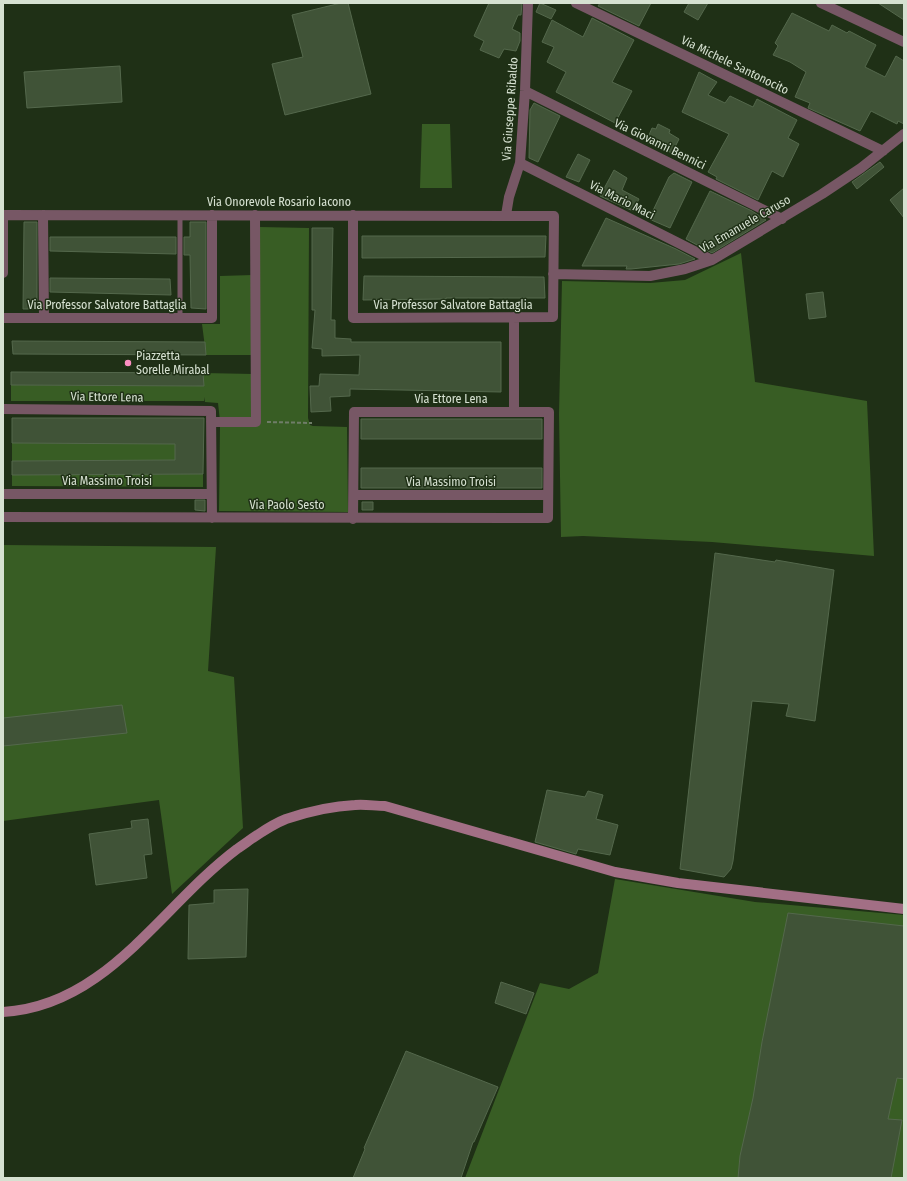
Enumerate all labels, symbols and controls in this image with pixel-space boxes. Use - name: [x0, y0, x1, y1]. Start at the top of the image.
- street label: Via Michele Santonocito: [679, 33, 791, 97]
- street label: Via Giuseppe Ribaldo: [499, 57, 521, 161]
- street label: Via Giovanni Bennici: [612, 116, 708, 172]
- street label: Via Mario Maci: [587, 178, 657, 222]
- street label: Via Emanuele Caruso: [697, 192, 793, 256]
- street label: Via Onorevole Rosario Iacono: [207, 195, 351, 209]
- street label: Via Professor Salvatore Battaglia: [27, 298, 187, 312]
- street label: Via Professor Salvatore Battaglia: [373, 298, 533, 312]
- place label: Piazzetta Sorelle Mirabal: [136, 349, 210, 377]
- marker: Piazzetta Sorelle Mirabal: [123, 358, 133, 368]
- street label: Via Ettore Lena: [70, 389, 144, 405]
- street label: Via Ettore Lena: [414, 392, 488, 406]
- street label: Via Massimo Troisi: [62, 474, 152, 488]
- street label: Via Massimo Troisi: [406, 475, 496, 489]
- street label: Via Paolo Sesto: [250, 498, 324, 512]

